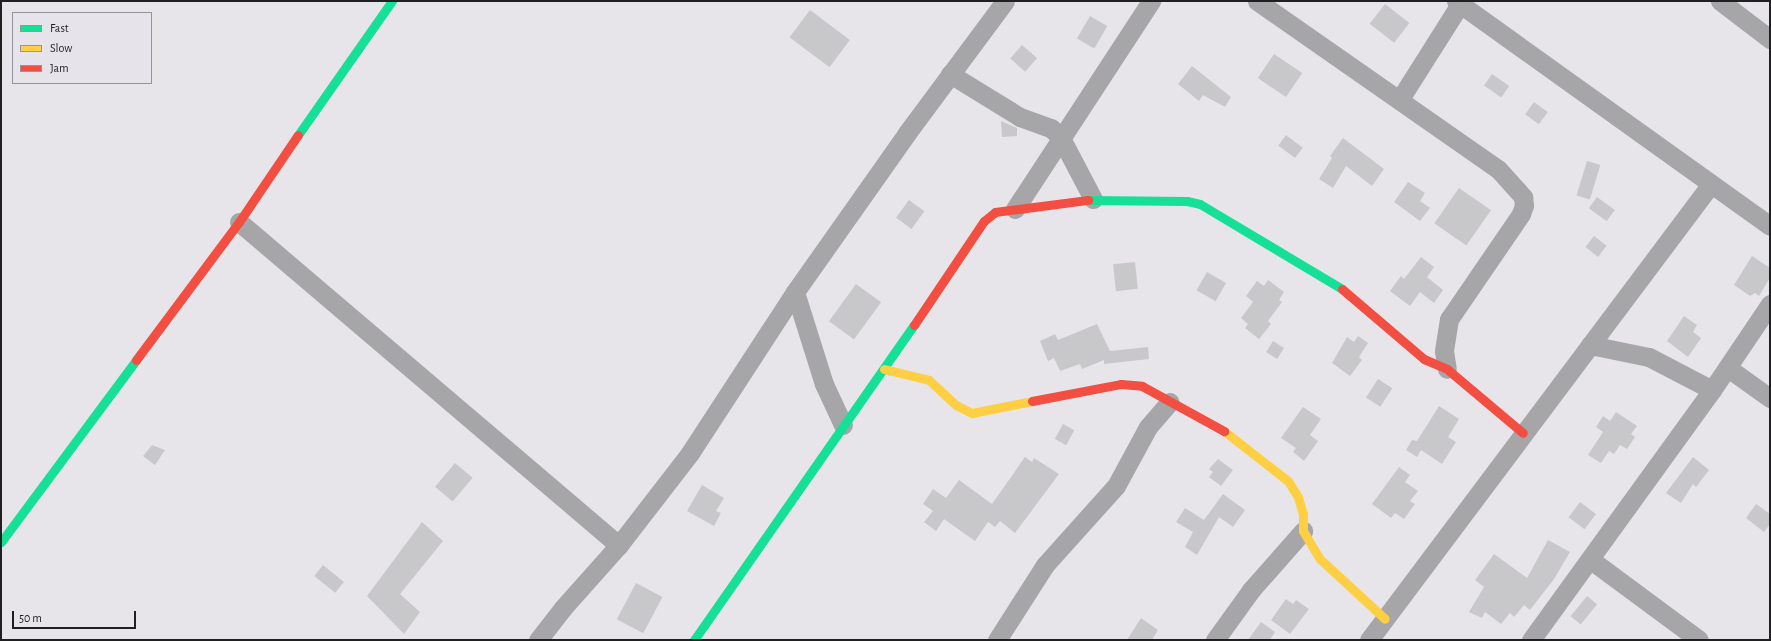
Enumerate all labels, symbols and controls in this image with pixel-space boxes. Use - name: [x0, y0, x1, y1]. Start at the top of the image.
- legend: [12, 12, 152, 84]
- text: Fast: [50, 22, 69, 34]
- text: Slow: [50, 42, 72, 54]
- text: Jam: [50, 62, 69, 74]
- scale bar: [14, 603, 138, 629]
- text: 50 m: [19, 612, 42, 624]

